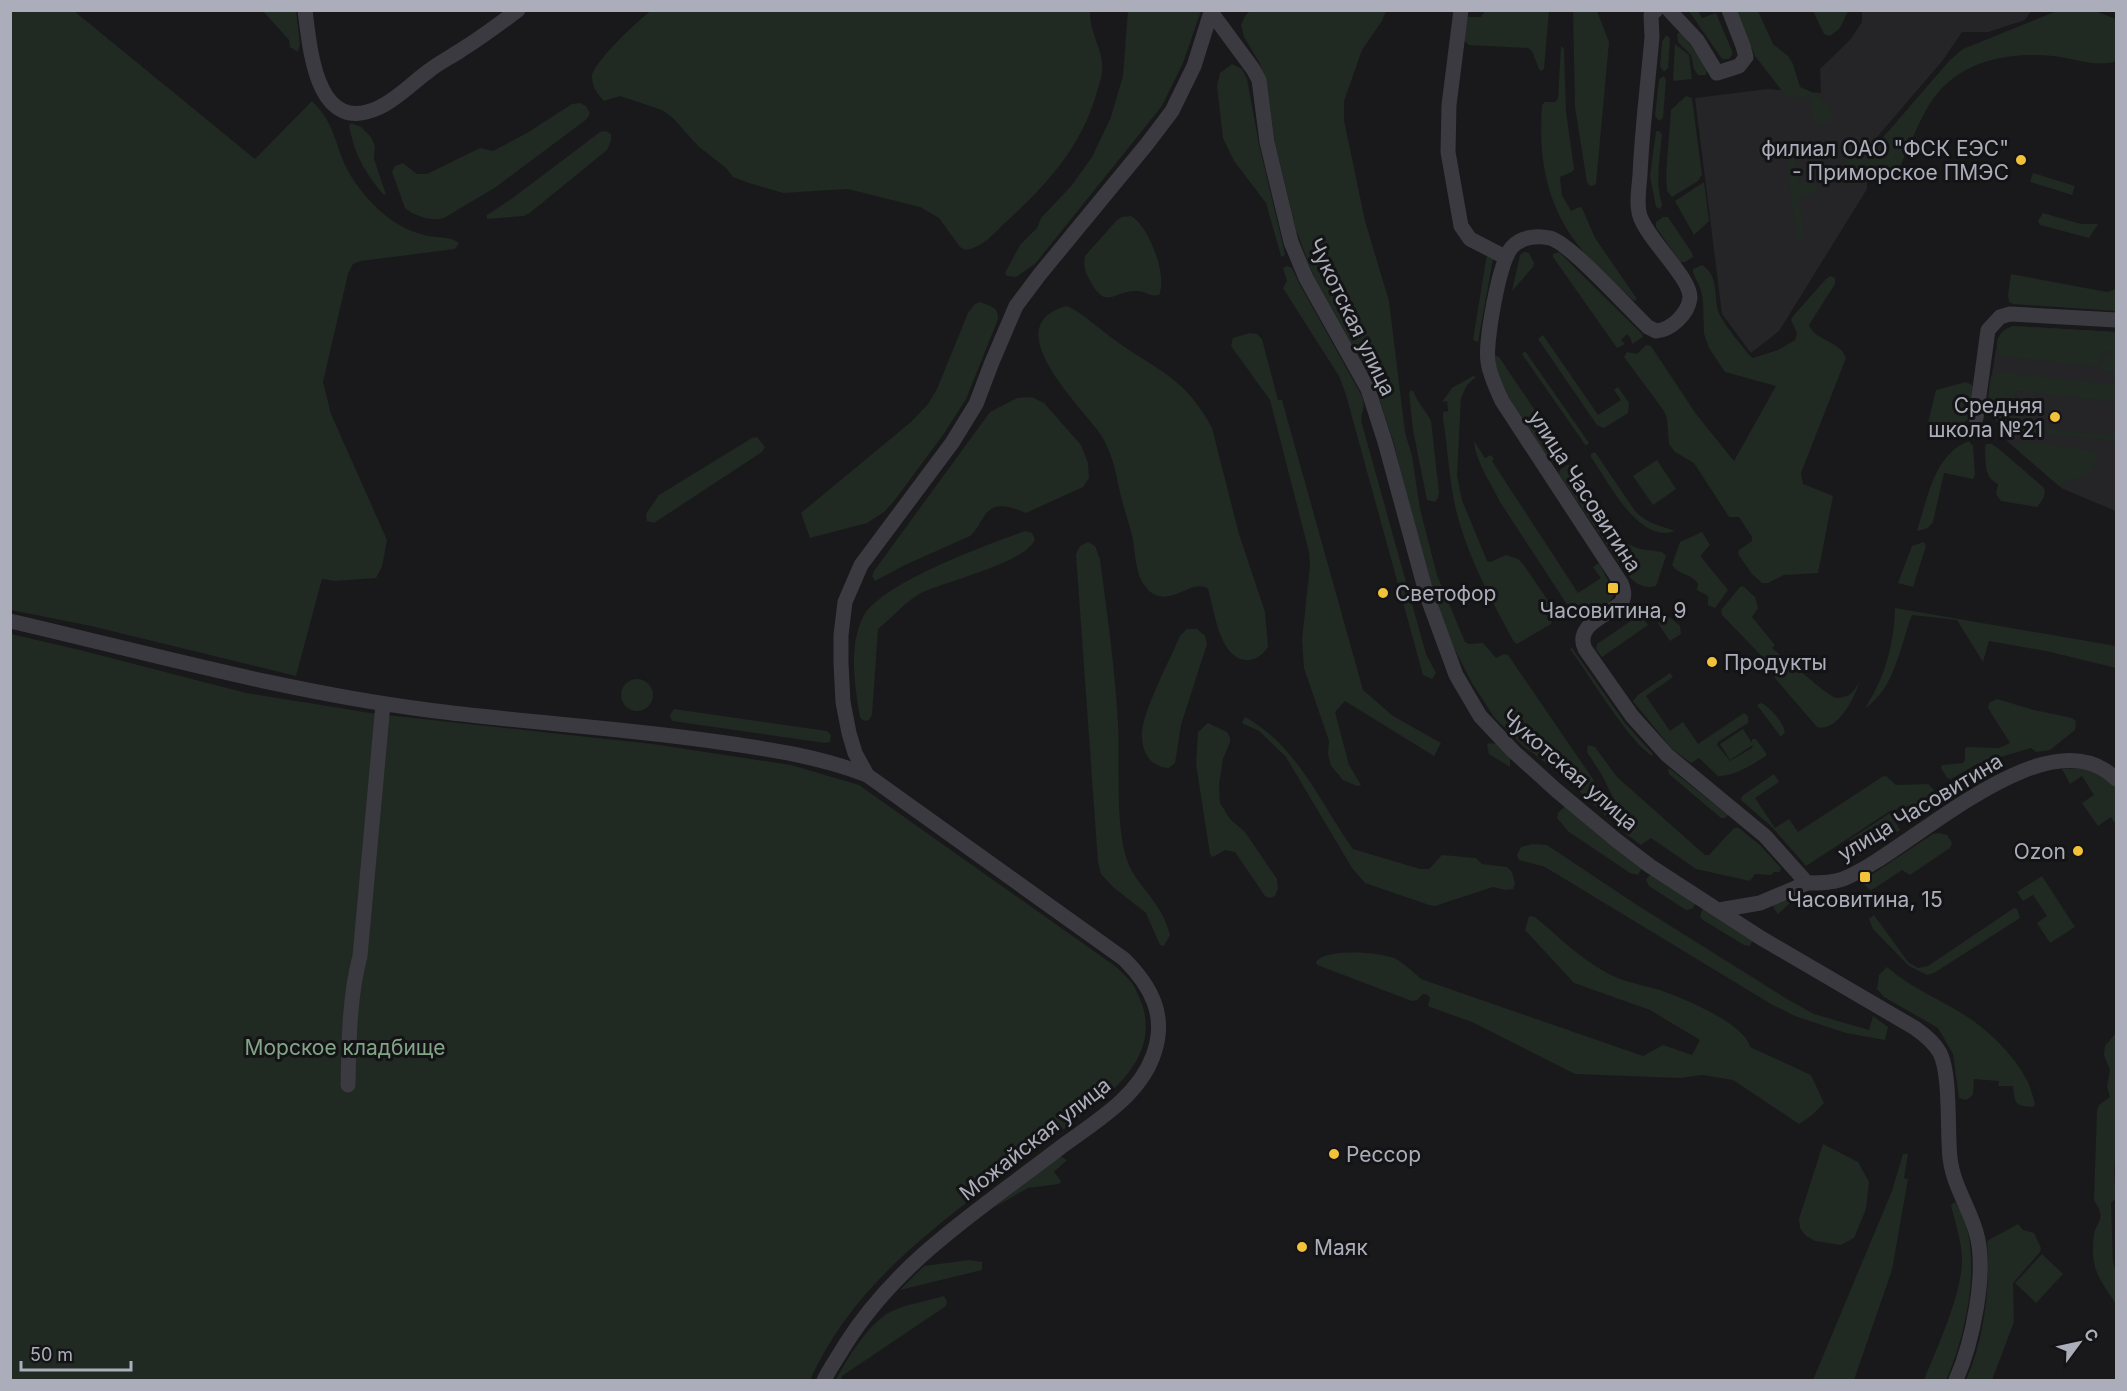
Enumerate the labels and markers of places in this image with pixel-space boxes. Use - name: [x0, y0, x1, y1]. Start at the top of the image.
- place label: филиал ОАО "ФСК ЕЭС" - Приморское ПМЭС: [1761, 136, 2009, 185]
- marker: филиал ОАО "ФСК ЕЭС" - Приморское ПМЭС: [2014, 153, 2028, 167]
- place label: Средняя школа №21: [1928, 393, 2043, 442]
- marker: Средняя школа №21: [2048, 410, 2062, 424]
- place label: Светофор: [1395, 581, 1496, 606]
- marker: Часовитина, 9: [1606, 581, 1620, 595]
- marker: Светофор: [1376, 586, 1390, 600]
- place label: Часовитина, 9: [1539, 598, 1687, 623]
- place label: Продукты: [1724, 650, 1827, 675]
- marker: Продукты: [1705, 655, 1719, 669]
- place label: Ozon: [2014, 839, 2066, 864]
- marker: Ozon: [2071, 844, 2085, 858]
- marker: Часовитина, 15: [1858, 870, 1872, 884]
- place label: Часовитина, 15: [1787, 887, 1943, 912]
- place label: Рессор: [1346, 1142, 1421, 1167]
- marker: Рессор: [1327, 1147, 1341, 1161]
- place label: Маяк: [1314, 1235, 1368, 1260]
- marker: Маяк: [1295, 1240, 1309, 1254]

